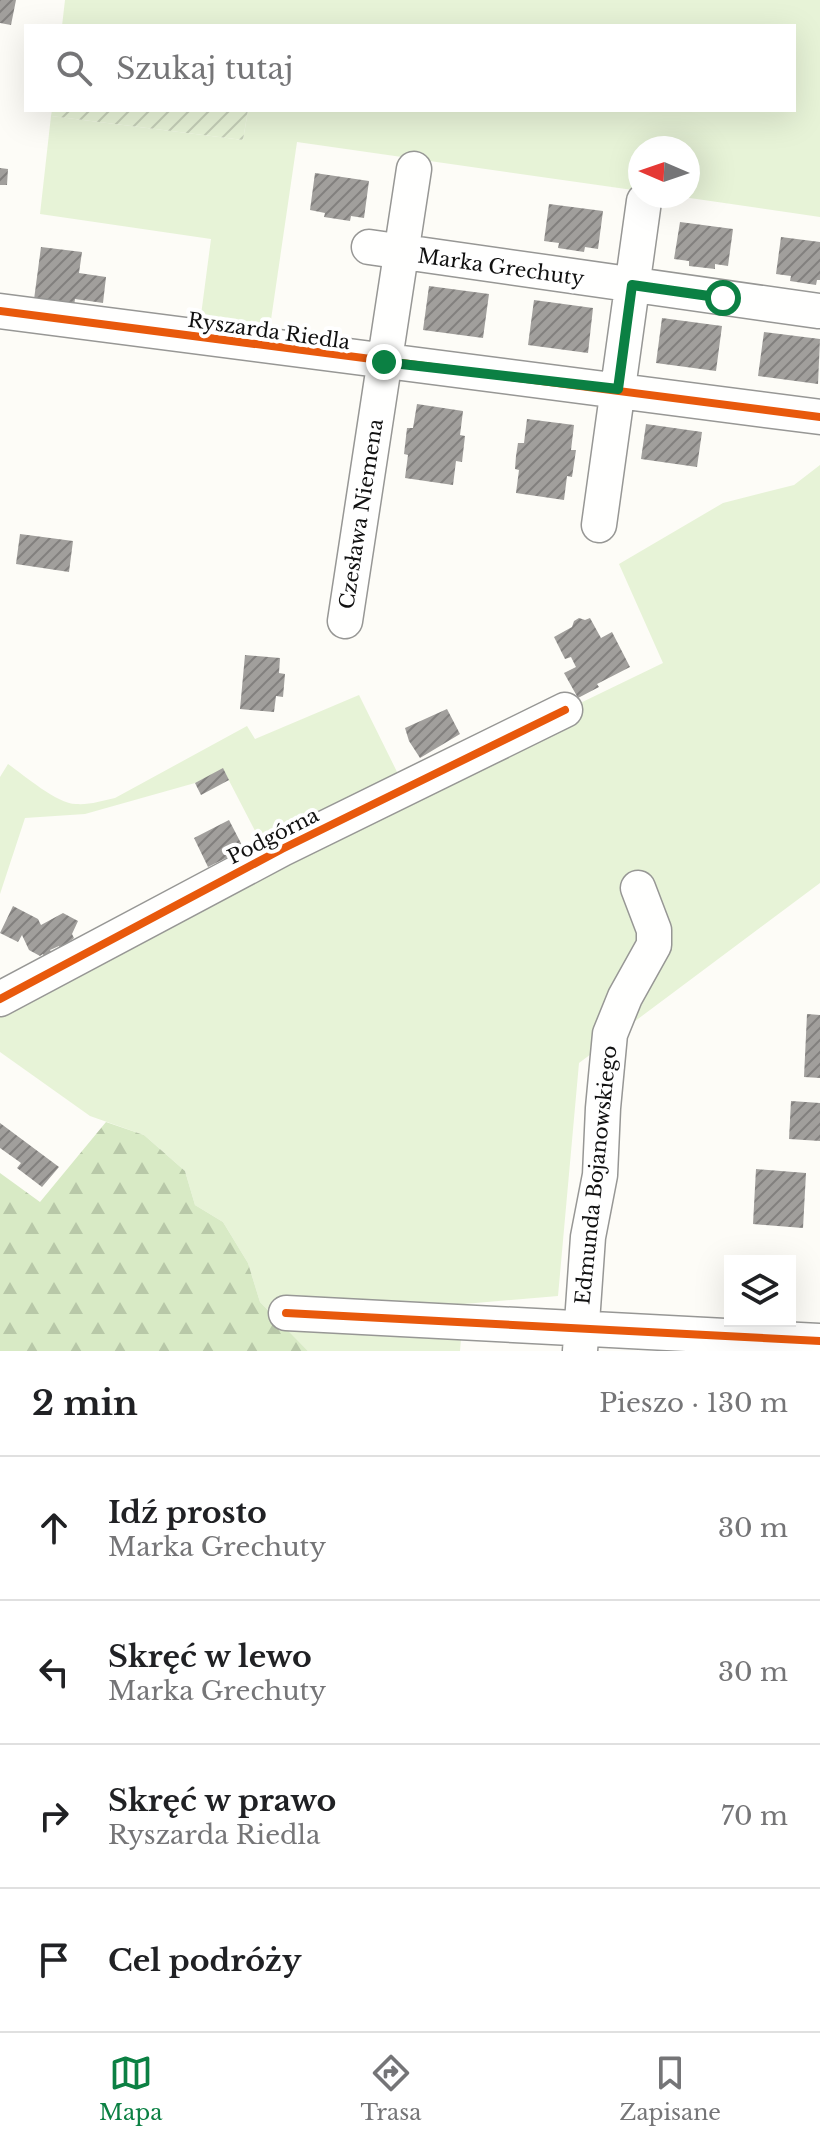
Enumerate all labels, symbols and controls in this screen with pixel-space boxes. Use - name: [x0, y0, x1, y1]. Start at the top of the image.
- search box: [24, 24, 796, 112]
- icon: search: [52, 46, 96, 90]
- text: Szukaj tutaj: [116, 50, 293, 87]
- north arrow: [628, 136, 700, 208]
- street label: Marka Grechuty: [416, 243, 586, 291]
- route start: [705, 280, 741, 316]
- street label: Ryszarda Riedla: [186, 308, 352, 354]
- route end: [366, 344, 402, 380]
- street label: Czesława Niemena: [334, 416, 388, 611]
- street label: Podgórna: [223, 802, 323, 869]
- street label: Edmunda Bojanowskiego: [570, 1044, 622, 1306]
- map controls: [724, 1255, 796, 1327]
- button: layers: [724, 1255, 796, 1327]
- text: 2 min: [32, 1382, 138, 1424]
- text: Pieszo · 130 m: [599, 1387, 788, 1419]
- text: Idź prosto: [108, 1494, 267, 1531]
- icon: ahead: [32, 1506, 76, 1550]
- text: 30 m: [718, 1512, 788, 1544]
- text: Marka Grechuty: [108, 1531, 326, 1563]
- text: Skręć w lewo: [108, 1638, 312, 1675]
- icon: left: [32, 1650, 76, 1694]
- text: 30 m: [718, 1656, 788, 1688]
- text: Marka Grechuty: [108, 1675, 326, 1707]
- text: Skręć w prawo: [108, 1782, 336, 1819]
- icon: right: [32, 1794, 76, 1838]
- text: 70 m: [721, 1800, 788, 1832]
- text: Ryszarda Riedla: [108, 1819, 320, 1851]
- icon: arrive: [32, 1938, 76, 1982]
- text: Cel podróży: [108, 1942, 301, 1979]
- tab: Mapa: [99, 2051, 162, 2126]
- tab: Trasa: [360, 2051, 421, 2126]
- tab: Zapisane: [619, 2051, 721, 2126]

